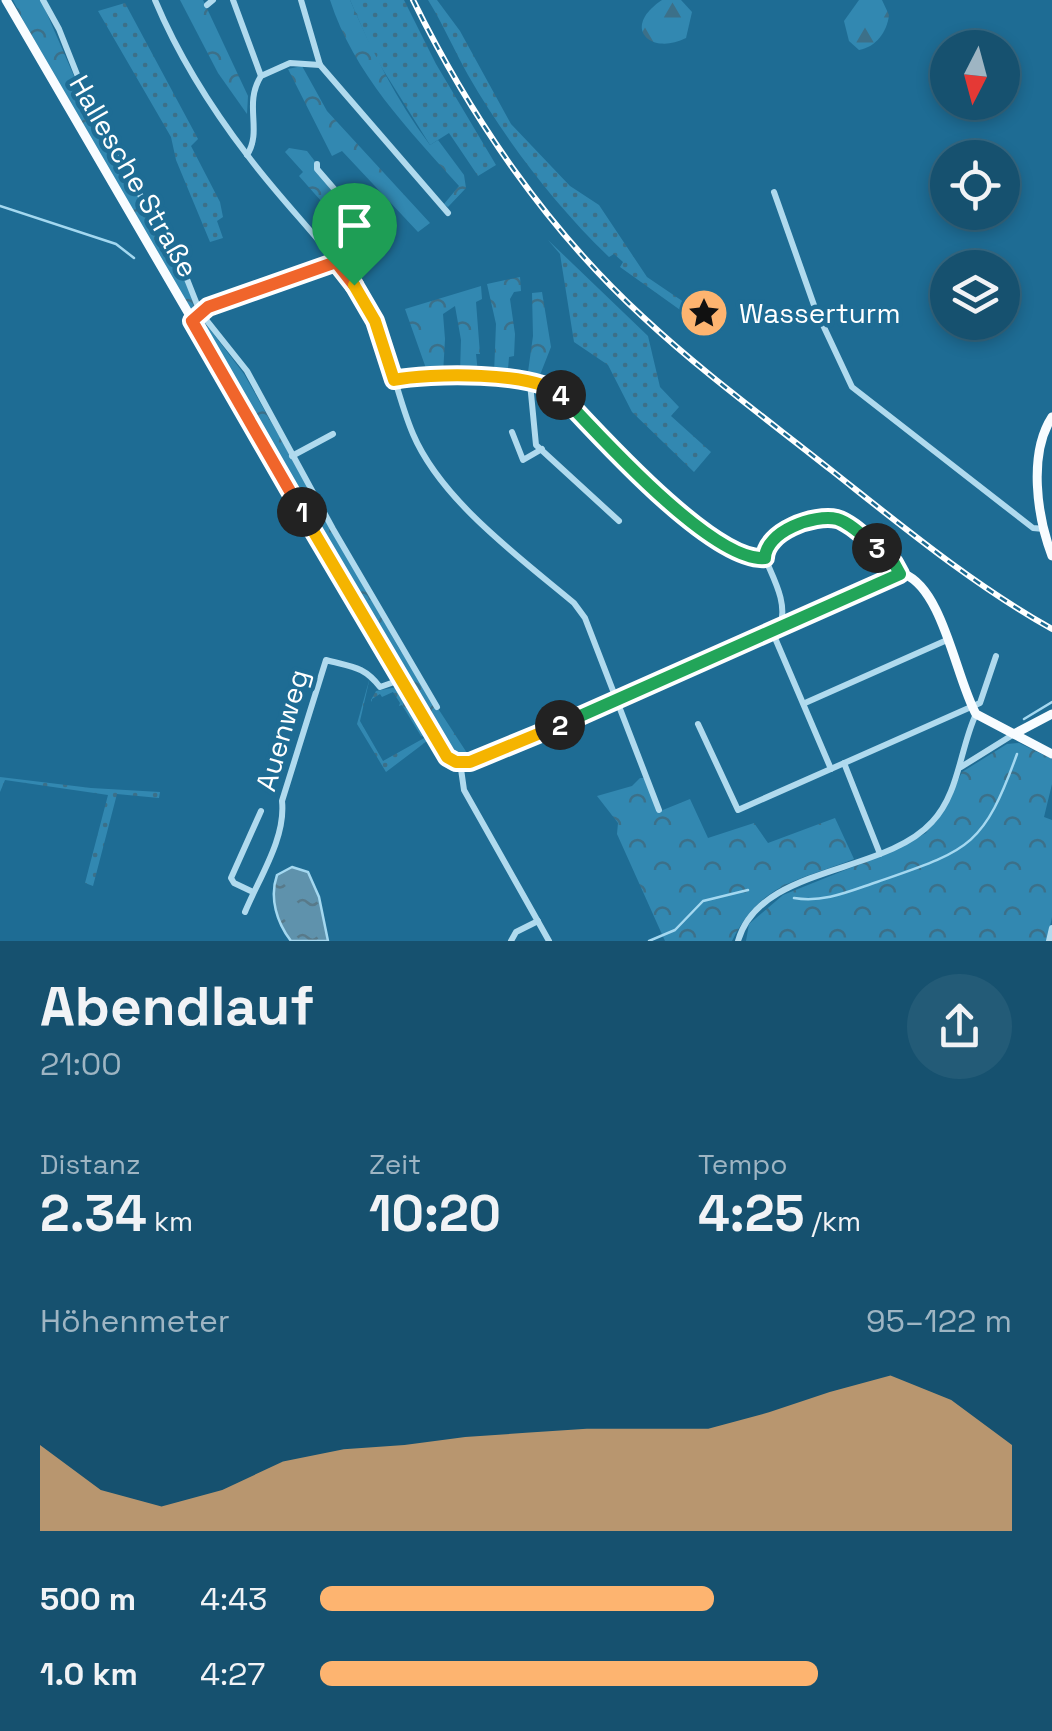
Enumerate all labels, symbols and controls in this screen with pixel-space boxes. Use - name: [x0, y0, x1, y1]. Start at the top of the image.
- north arrow: [930, 30, 1020, 120]
- map controls: [930, 30, 1020, 340]
- street label: Hallesche Straße: [62, 68, 206, 284]
- button: locate: [930, 140, 1020, 230]
- pin: [312, 183, 397, 286]
- icon: arrive: [327, 198, 382, 253]
- button: layers: [930, 250, 1020, 340]
- place icon: Wasserturm: [678, 287, 730, 339]
- place label: Wasserturm: [739, 295, 901, 331]
- pin: 4: [536, 370, 586, 420]
- text: 4: [552, 377, 570, 413]
- pin: 1: [277, 487, 327, 537]
- text: 1: [296, 494, 308, 530]
- pin: 3: [852, 523, 902, 573]
- text: 3: [868, 530, 886, 566]
- street label: Auenweg: [247, 665, 317, 795]
- pin: 2: [535, 700, 585, 750]
- text: 2: [552, 707, 568, 743]
- text: Abendlauf: [40, 971, 314, 1041]
- button: share: [907, 974, 1012, 1079]
- text: 21:00: [40, 1044, 122, 1084]
- text: Distanz: [40, 1146, 141, 1182]
- text: Zeit: [369, 1146, 421, 1182]
- text: Tempo: [698, 1146, 788, 1182]
- text: 2.34: [40, 1182, 147, 1246]
- text: 10:20: [369, 1182, 501, 1246]
- text: 4:25: [698, 1182, 804, 1246]
- text: km: [147, 1203, 193, 1239]
- text: /km: [804, 1203, 861, 1239]
- text: Höhenmeter: [40, 1301, 230, 1341]
- text: 95–122 m: [866, 1301, 1012, 1341]
- text: 500 m: [40, 1579, 136, 1619]
- text: 4:43: [200, 1579, 267, 1619]
- text: 1.0 km: [40, 1654, 138, 1694]
- text: 4:27: [200, 1654, 265, 1694]

